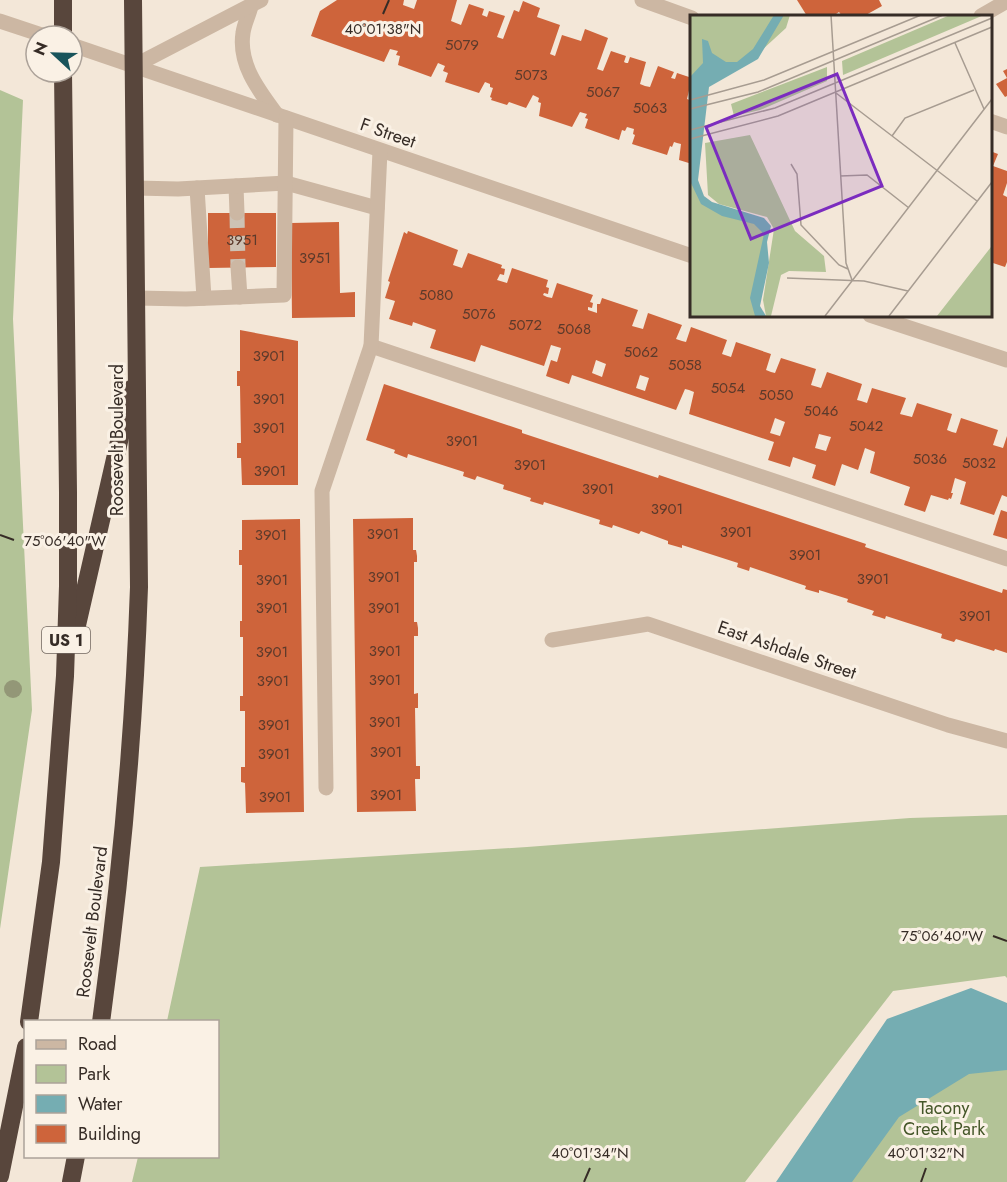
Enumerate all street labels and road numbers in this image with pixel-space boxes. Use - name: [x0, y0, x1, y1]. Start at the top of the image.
- street label: F Street: [357, 111, 420, 155]
- street label: Roosevelt Boulevard: [104, 364, 130, 516]
- street label: East Ashdale Street: [714, 614, 860, 686]
- road number: US 1: [42, 627, 90, 653]
- street label: Roosevelt Boulevard: [70, 845, 114, 999]

